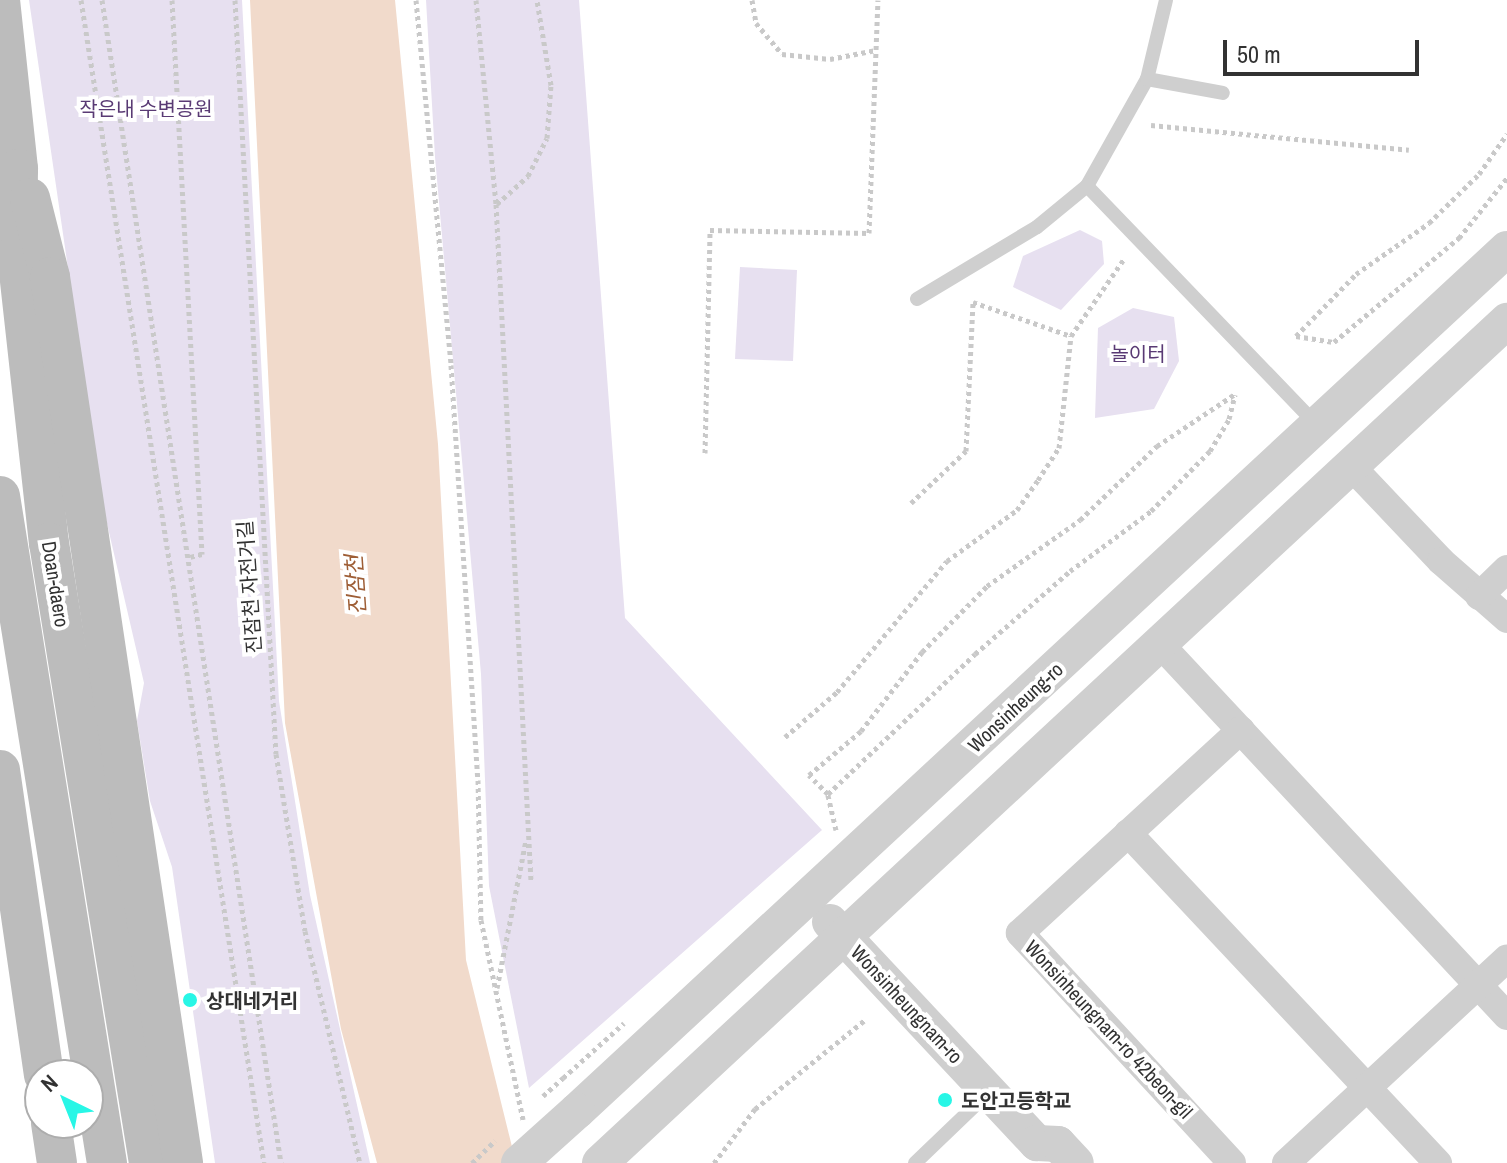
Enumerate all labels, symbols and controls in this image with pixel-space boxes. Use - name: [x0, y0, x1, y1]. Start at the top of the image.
- scale bar: [1227, 24, 1423, 74]
- text: 50 m: [1237, 38, 1281, 70]
- park label: 작은내 수변공원: [79, 96, 213, 120]
- park label: 놀이터: [1110, 341, 1166, 365]
- street label: 진잠천 자전거길: [232, 520, 266, 654]
- street label: Doan-daero: [37, 539, 75, 629]
- water label: 진잠천: [341, 554, 371, 616]
- street label: Wonsinheung-ro: [963, 657, 1067, 757]
- street label: Wonsinheungnam-ro 42beon-gil: [1020, 935, 1198, 1123]
- street label: Wonsinheungnam-ro: [846, 940, 968, 1068]
- place label: 상대네거리: [206, 988, 298, 1012]
- marker: 상대네거리: [181, 991, 199, 1009]
- north arrow: [24, 1059, 104, 1139]
- text: N: [34, 1067, 64, 1098]
- place label: 도안고등학교: [961, 1088, 1071, 1112]
- marker: 도안고등학교: [936, 1091, 954, 1109]

